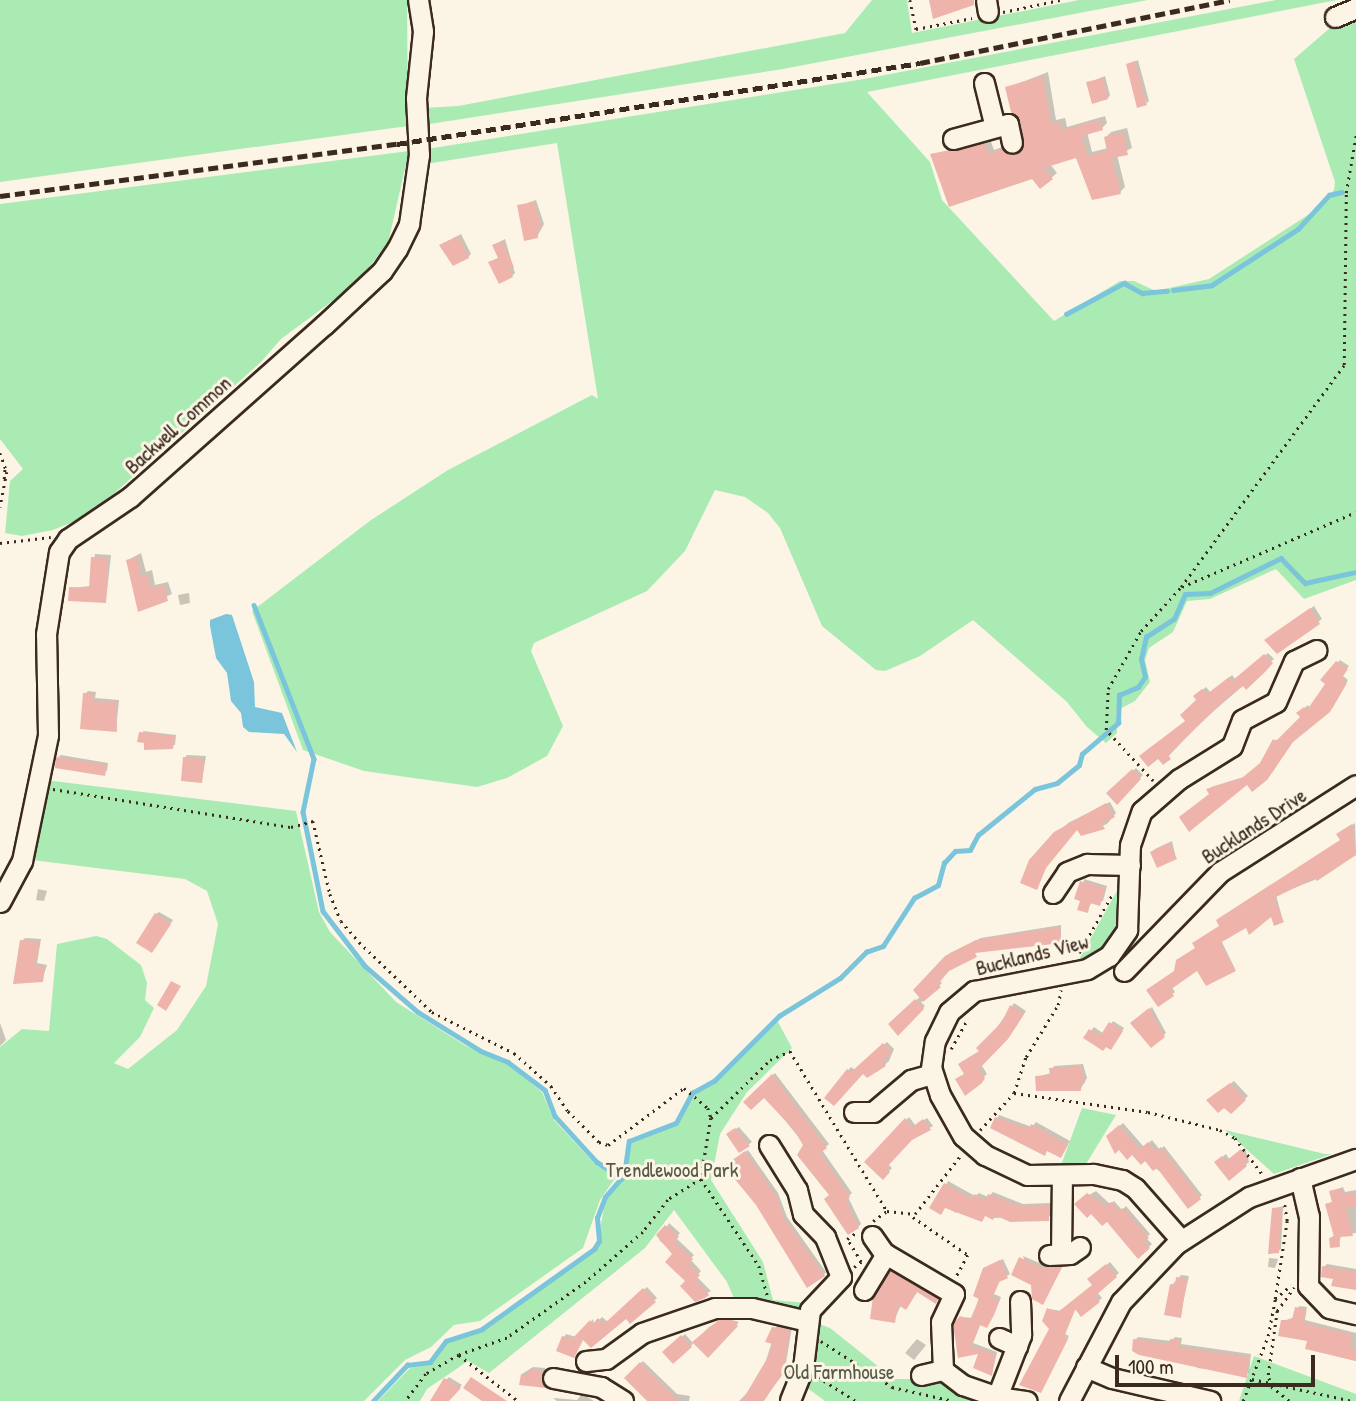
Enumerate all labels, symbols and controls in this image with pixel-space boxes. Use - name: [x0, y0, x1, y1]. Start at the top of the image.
- street label: Backwell Common: [120, 371, 236, 479]
- street label: Bucklands Drive: [1197, 783, 1311, 869]
- street label: Bucklands View: [973, 929, 1091, 981]
- park label: Trendlewood Park: [606, 1157, 738, 1183]
- scale bar: [1118, 1342, 1318, 1386]
- text: 100 m: [1128, 1352, 1174, 1381]
- park label: Old Farmhouse: [784, 1359, 894, 1385]

